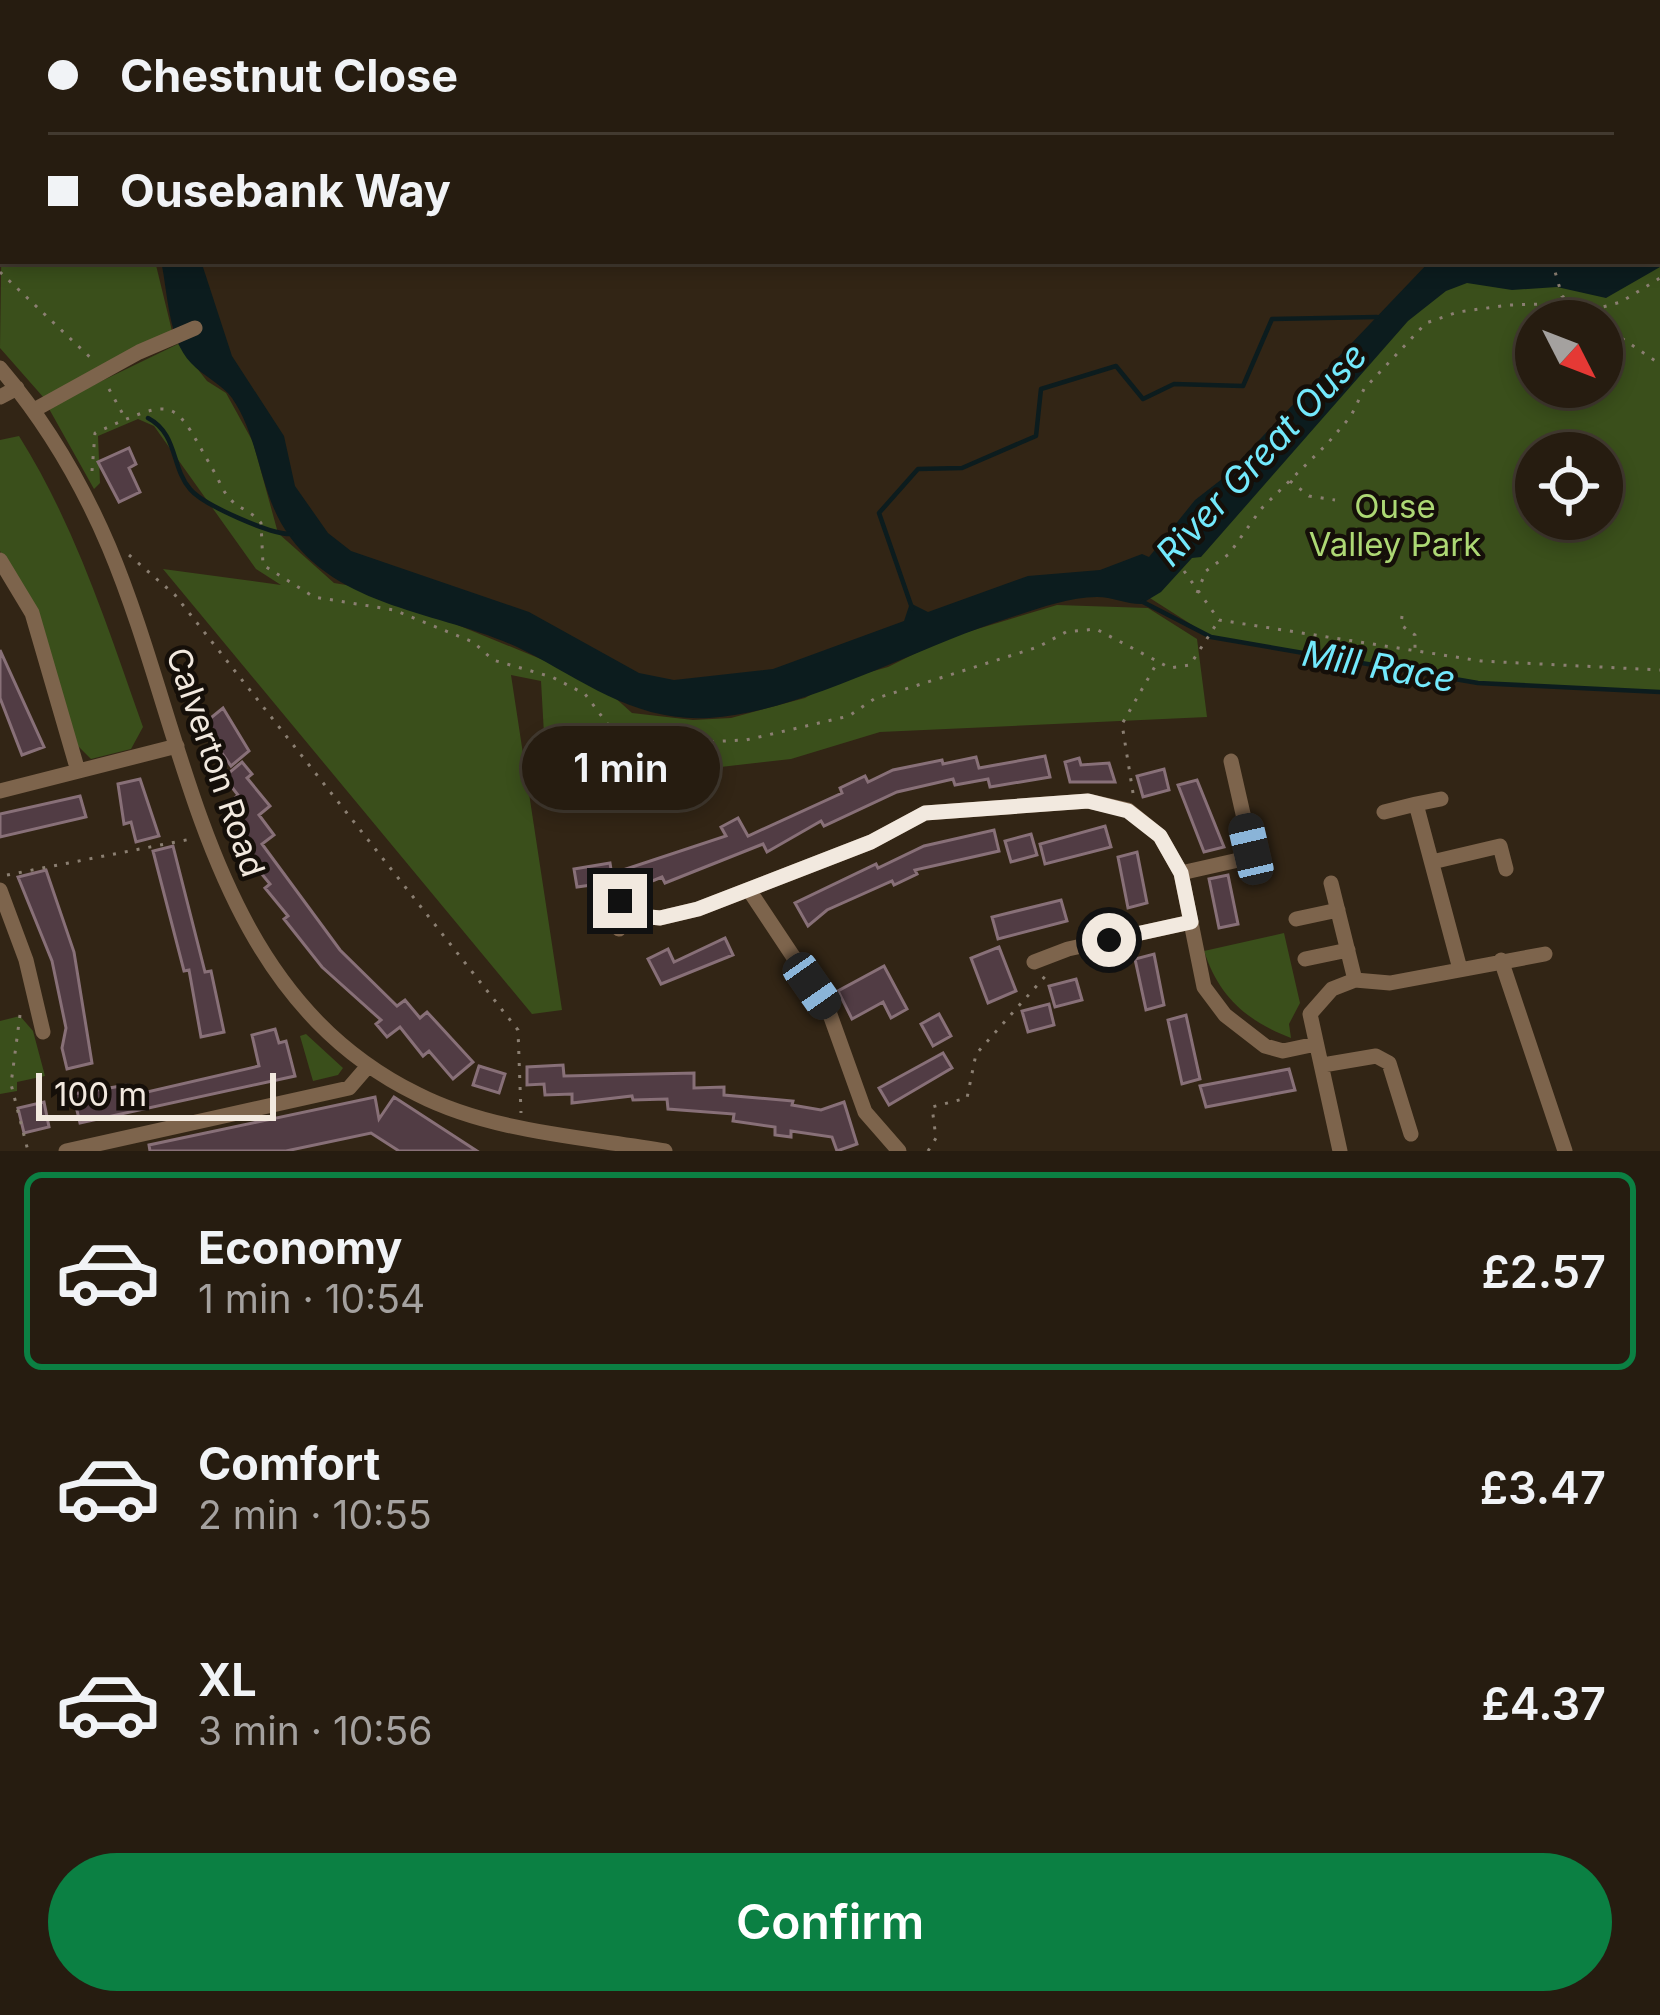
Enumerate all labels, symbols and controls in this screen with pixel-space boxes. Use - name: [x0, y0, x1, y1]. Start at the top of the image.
- text: Chestnut Close: [120, 48, 458, 103]
- text: Ousebank Way: [120, 163, 451, 218]
- north arrow: [1515, 300, 1623, 408]
- map controls: [1515, 300, 1623, 540]
- water label: River Great Ouse: [1146, 333, 1376, 575]
- button: locate: [1515, 432, 1623, 540]
- park label: Ouse Valley Park: [1309, 486, 1481, 564]
- water label: Mill Race: [1299, 631, 1459, 701]
- street label: Calverton Road: [158, 642, 274, 882]
- callout: 1 min: [521, 727, 719, 811]
- text: 1 min: [573, 744, 669, 791]
- car: [1225, 810, 1277, 888]
- route end: [593, 874, 647, 928]
- route start: [1082, 913, 1136, 967]
- car: [777, 946, 847, 1026]
- scale bar: [36, 1067, 276, 1120]
- text: 100 m: [54, 1074, 147, 1114]
- icon: car: [54, 1217, 162, 1325]
- text: Economy: [198, 1220, 402, 1275]
- text: £2.57: [1481, 1244, 1606, 1299]
- text: 1 min · 10:54: [198, 1275, 425, 1322]
- icon: car: [54, 1433, 162, 1541]
- text: Comfort: [198, 1436, 380, 1491]
- text: £3.47: [1480, 1460, 1606, 1515]
- text: 2 min · 10:55: [198, 1491, 432, 1538]
- icon: car: [54, 1649, 162, 1757]
- text: XL: [198, 1652, 257, 1707]
- text: £4.37: [1481, 1676, 1606, 1731]
- text: 3 min · 10:56: [198, 1707, 432, 1754]
- button: Confirm: [48, 1853, 1612, 1991]

